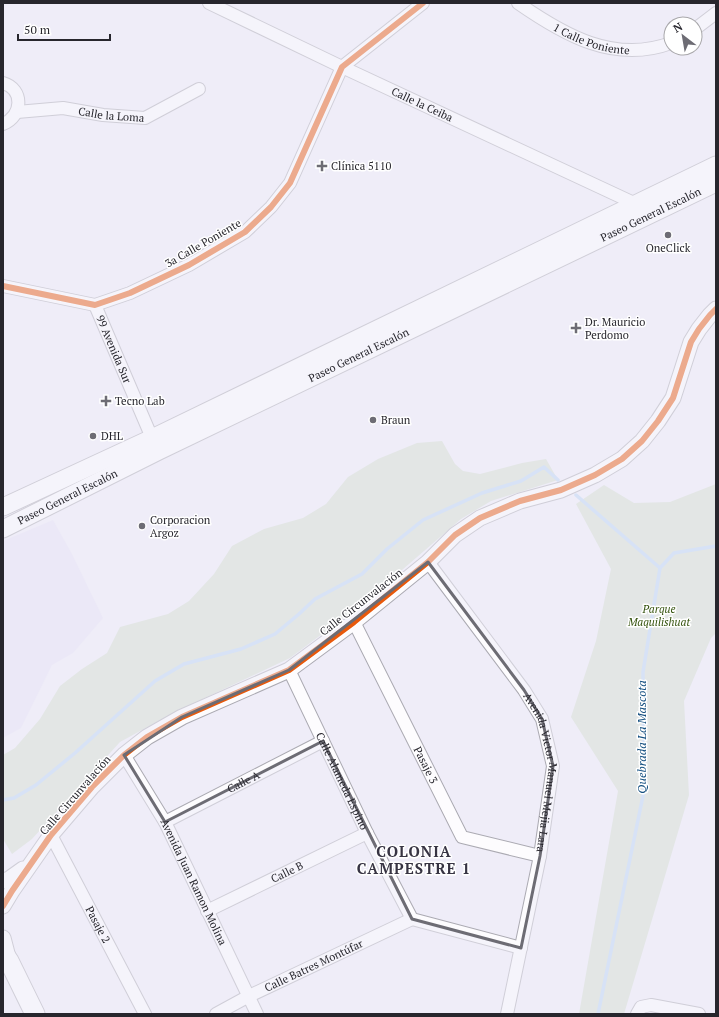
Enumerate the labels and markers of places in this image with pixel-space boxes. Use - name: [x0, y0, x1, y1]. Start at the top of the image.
- place label: Clínica 5110: [331, 159, 391, 173]
- marker: Clínica 5110: [316, 160, 328, 172]
- marker: OneClick: [663, 230, 673, 240]
- place label: OneClick: [646, 241, 691, 255]
- place label: Dr. Mauricio Perdomo: [585, 315, 645, 342]
- marker: Dr. Mauricio Perdomo: [570, 322, 582, 334]
- place label: Tecno Lab: [115, 394, 165, 408]
- marker: Tecno Lab: [100, 395, 112, 407]
- place label: Braun: [381, 413, 411, 427]
- marker: Braun: [368, 415, 378, 425]
- place label: DHL: [101, 429, 123, 443]
- marker: DHL: [88, 431, 98, 441]
- place label: Corporacion Argoz: [150, 513, 211, 540]
- marker: Corporacion Argoz: [137, 521, 147, 531]

